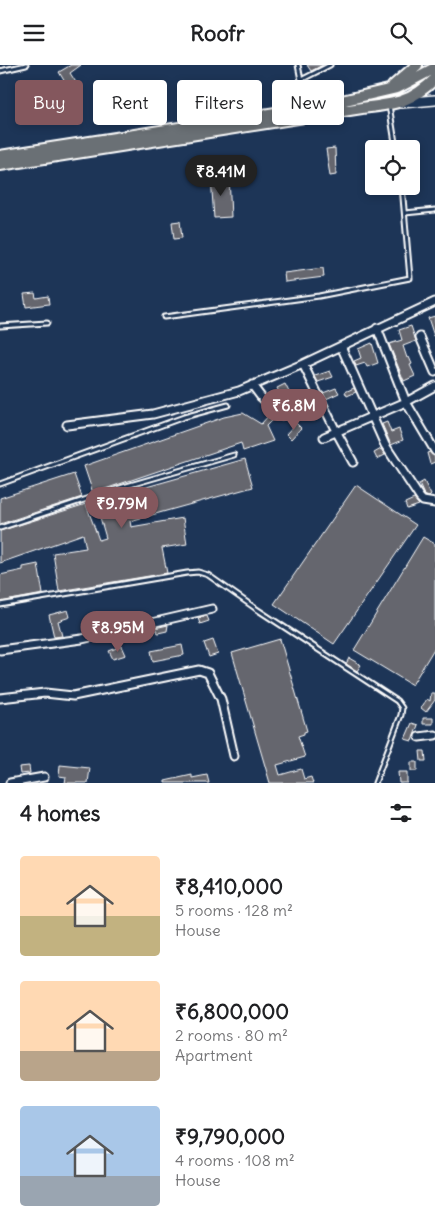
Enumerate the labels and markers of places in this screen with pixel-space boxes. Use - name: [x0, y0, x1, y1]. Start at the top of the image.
- pin: ₹8.41M: [180, 155, 262, 197]
- pin: ₹6.8M: [259, 389, 329, 431]
- pin: ₹9.79M: [81, 487, 163, 529]
- pin: ₹8.95M: [77, 611, 159, 653]

